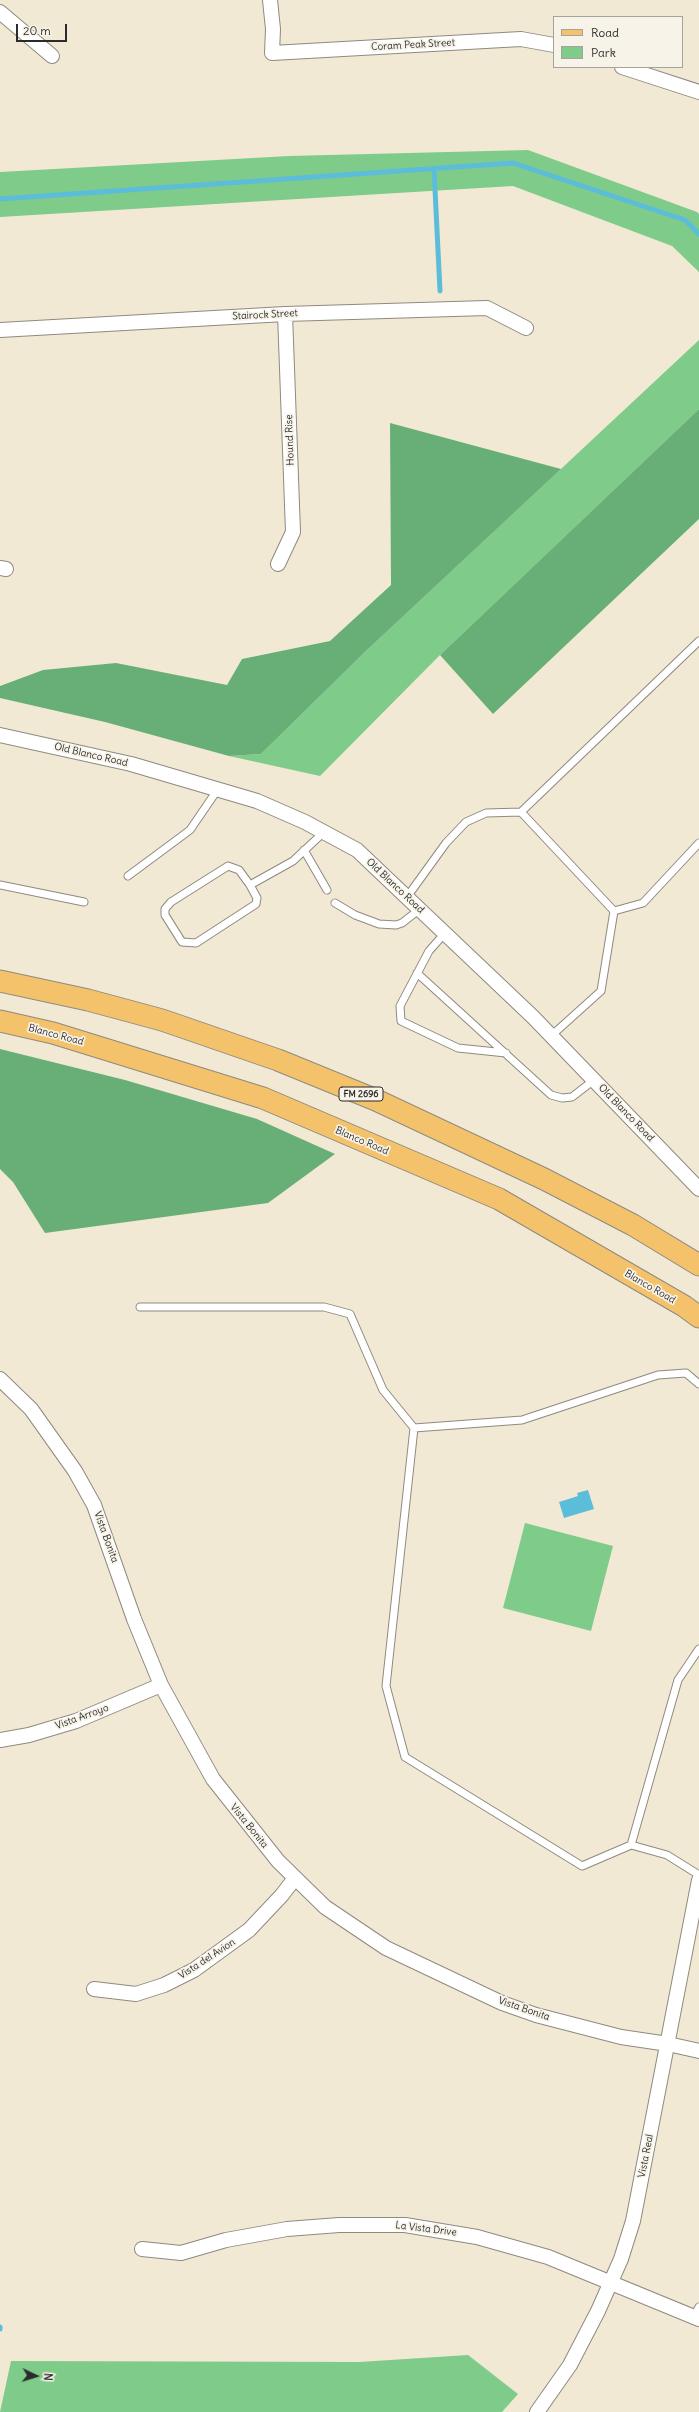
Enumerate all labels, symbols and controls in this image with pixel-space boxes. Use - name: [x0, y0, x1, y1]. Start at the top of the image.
- scale bar: [18, 16, 69, 42]
- legend: [553, 16, 683, 68]
- text: 20 m: [23, 23, 51, 38]
- text: Road: [591, 25, 619, 40]
- street label: Coram Peak Street: [371, 37, 455, 53]
- text: Park: [591, 45, 616, 60]
- street label: Stairock Street: [232, 307, 298, 323]
- street label: Hound Rise: [283, 414, 297, 466]
- street label: Old Blanco Road: [53, 741, 129, 769]
- street label: Old Blanco Road: [363, 856, 427, 916]
- street label: Blanco Road: [27, 1022, 85, 1048]
- street label: Old Blanco Road: [596, 1082, 656, 1144]
- road number: FM 2696: [339, 1087, 383, 1101]
- street label: Blanco Road: [334, 1124, 390, 1158]
- street label: Blanco Road: [622, 1268, 678, 1306]
- street label: Vista Bonita: [91, 1510, 121, 1564]
- street label: Vista Arroyo: [54, 1702, 110, 1732]
- street label: Vista Bonita: [227, 1801, 271, 1851]
- street label: Vista del Avion: [176, 1936, 238, 1982]
- street label: Vista Bonita: [497, 1995, 551, 2023]
- street label: Vista Real: [636, 2133, 656, 2179]
- street label: La Vista Drive: [395, 2219, 457, 2239]
- north arrow: [16, 2356, 56, 2396]
- text: N: [41, 2373, 55, 2381]

